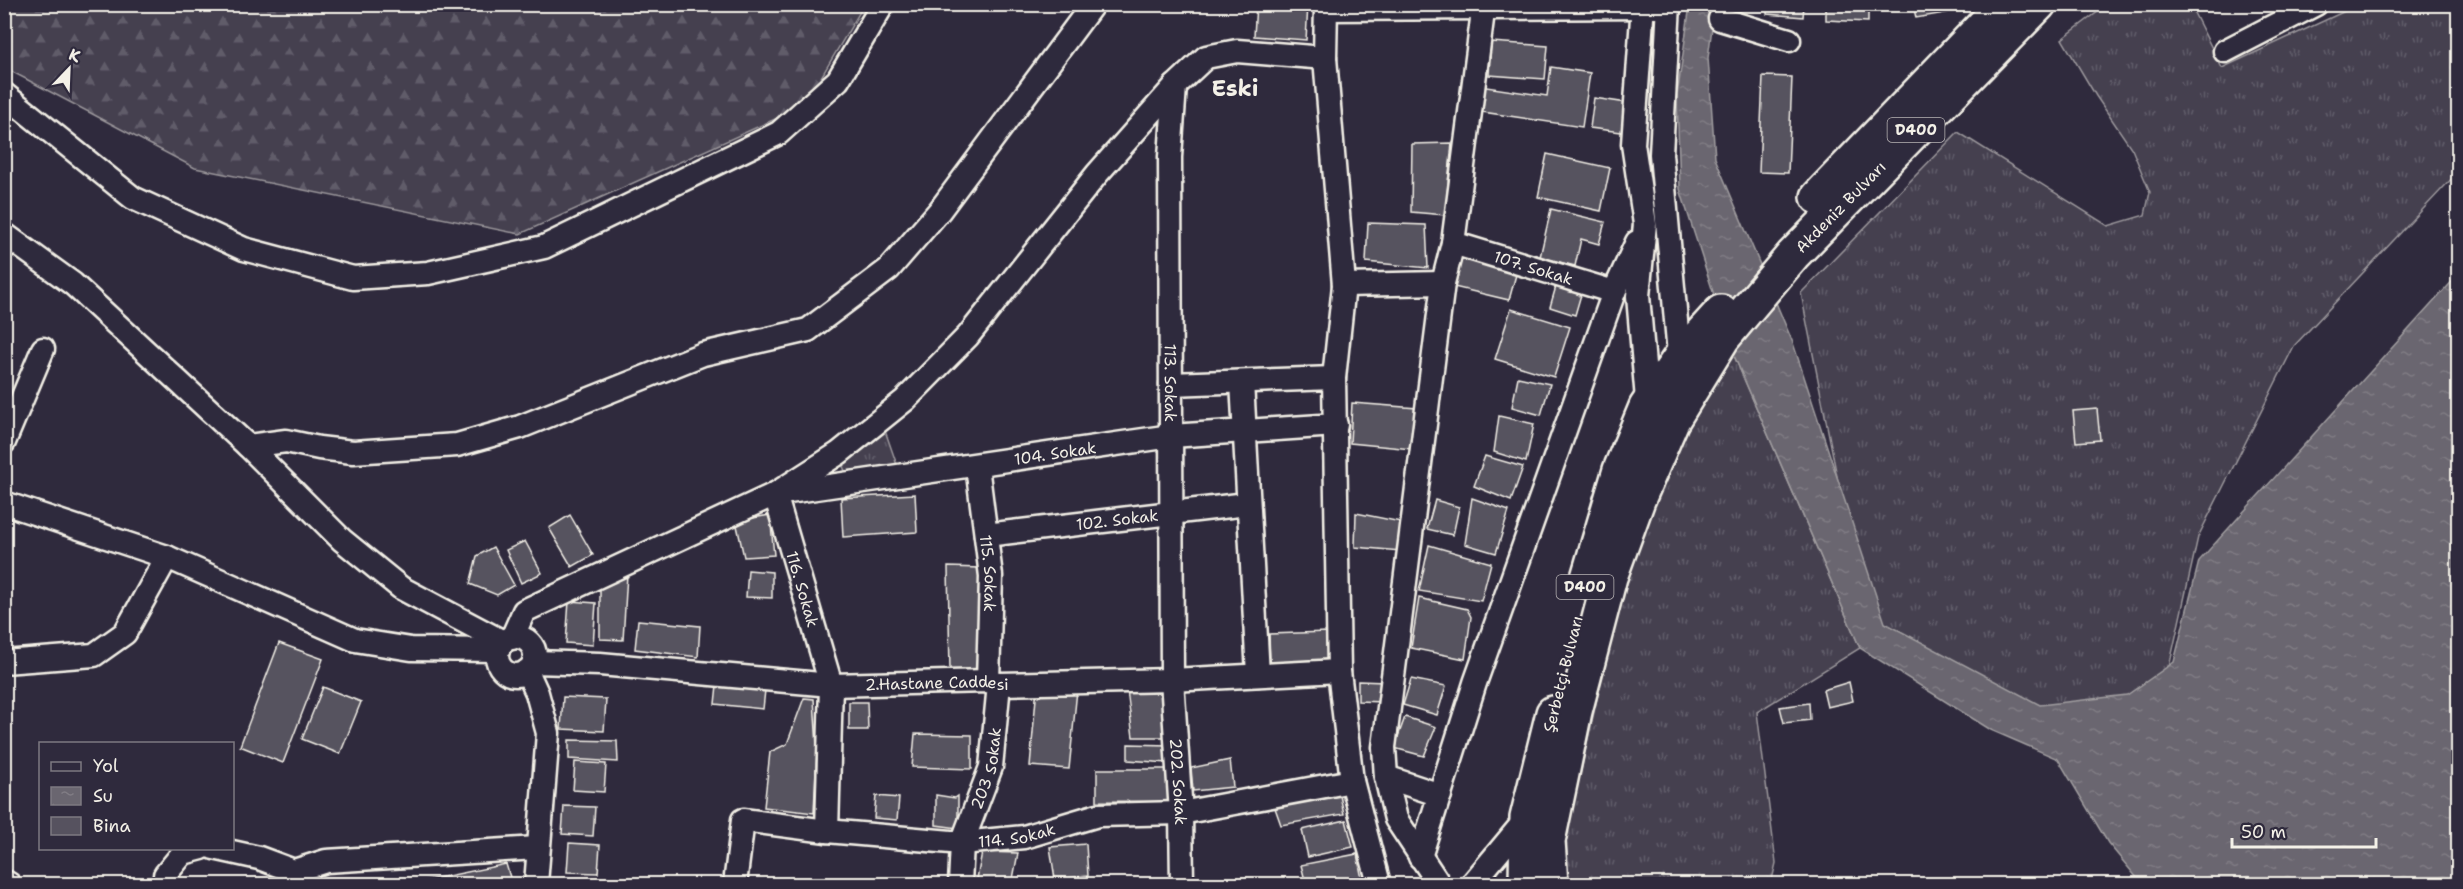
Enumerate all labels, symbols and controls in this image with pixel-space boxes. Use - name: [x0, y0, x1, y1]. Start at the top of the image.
- north arrow: [39, 39, 99, 99]
- text: K: [66, 44, 84, 67]
- district label: Eski: [1212, 74, 1258, 103]
- road number: D400: [1888, 118, 1944, 142]
- street label: Akdeniz Bulvarı: [1791, 156, 1890, 257]
- street label: 107. Sokak: [1491, 246, 1576, 289]
- street label: 113. Sokak: [1160, 344, 1182, 422]
- street label: 104. Sokak: [1013, 437, 1098, 469]
- street label: 102. Sokak: [1075, 504, 1159, 535]
- street label: 115. Sokak: [975, 533, 1002, 612]
- street label: 116. Sokak: [782, 548, 824, 630]
- road number: D400: [1556, 575, 1614, 599]
- street label: Şerbetçi Bulvarı: [1538, 613, 1588, 735]
- street label: 2.Hastane Caddesi: [865, 671, 1009, 695]
- street label: 203 Sokak: [965, 727, 1005, 812]
- street label: 202. Sokak: [1165, 737, 1192, 825]
- legend: [39, 742, 234, 850]
- text: Yol: [93, 754, 119, 778]
- text: Su: [93, 784, 113, 808]
- scale bar: [2232, 811, 2376, 849]
- text: Bina: [93, 814, 131, 838]
- street label: 114. Sokak: [977, 818, 1058, 852]
- text: 50 m: [2241, 820, 2286, 844]

